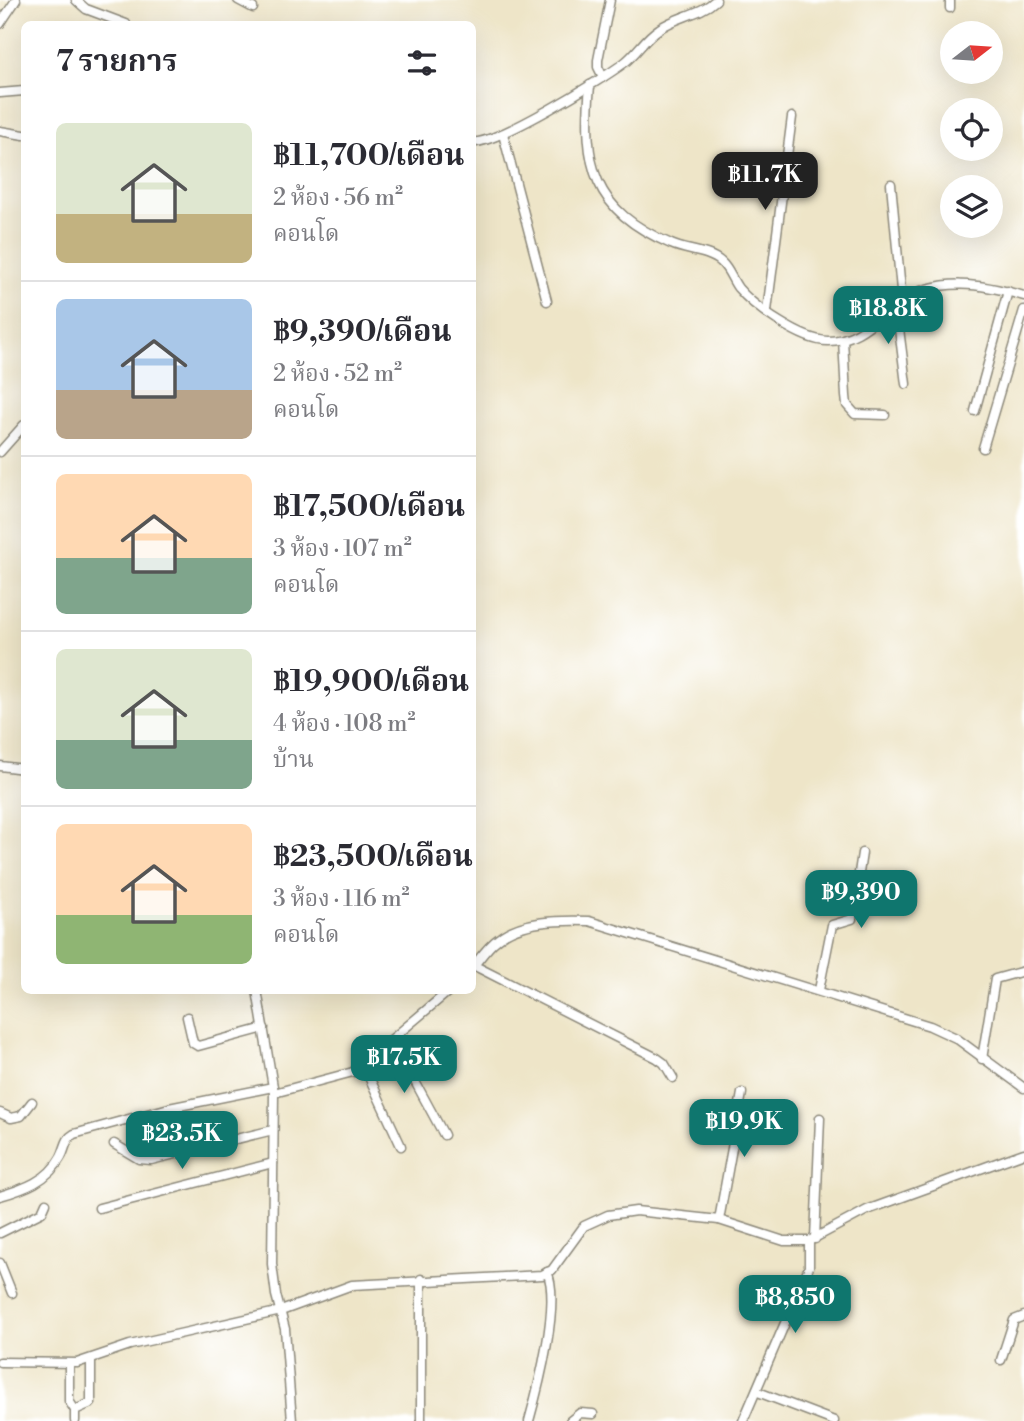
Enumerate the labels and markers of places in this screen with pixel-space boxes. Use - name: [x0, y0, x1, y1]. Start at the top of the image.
- pin: ฿11.7K: [708, 152, 822, 212]
- pin: ฿18.8K: [831, 286, 945, 346]
- pin: ฿9,390: [804, 870, 918, 930]
- pin: ฿17.5K: [347, 1036, 461, 1095]
- pin: ฿19.9K: [687, 1100, 801, 1159]
- pin: ฿23.5K: [125, 1112, 239, 1171]
- pin: ฿8,850: [738, 1276, 852, 1335]

